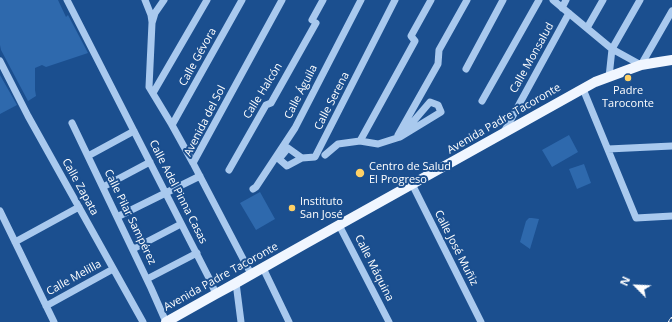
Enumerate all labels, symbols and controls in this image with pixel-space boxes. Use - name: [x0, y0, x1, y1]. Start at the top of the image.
- street label: Calle Monsalud: [507, 20, 557, 96]
- street label: Calle Gévora: [177, 26, 219, 88]
- street label: Calle Halcón: [241, 61, 285, 121]
- street label: Calle Águila: [282, 63, 320, 121]
- street label: Calle Serena: [312, 70, 352, 132]
- marker: Padre Taroconte: [623, 73, 633, 83]
- street label: Avenida Padre Tacoronte: [445, 81, 563, 157]
- street label: Avenida del Sol: [181, 83, 229, 159]
- place label: Padre Taroconte: [602, 84, 654, 110]
- street label: Calle Adel Pinna Casas: [146, 138, 210, 246]
- street label: Calle Zapata: [59, 156, 101, 218]
- place label: Centro de Salud El Progreso: [369, 160, 451, 186]
- street label: Calle Pilar Sampérez: [101, 167, 159, 267]
- marker: Centro de Salud El Progreso: [354, 167, 366, 179]
- place label: Instituto San José: [300, 195, 343, 221]
- marker: Instituto San José: [287, 203, 297, 213]
- street label: Calle José Muñiz: [431, 208, 481, 288]
- street label: Calle Máquina: [352, 233, 396, 303]
- street label: Avenida Padre Tacoronte: [161, 240, 281, 314]
- street label: Calle Melilla: [44, 257, 104, 299]
- north arrow: [616, 266, 656, 306]
- text: N: [616, 274, 633, 288]

